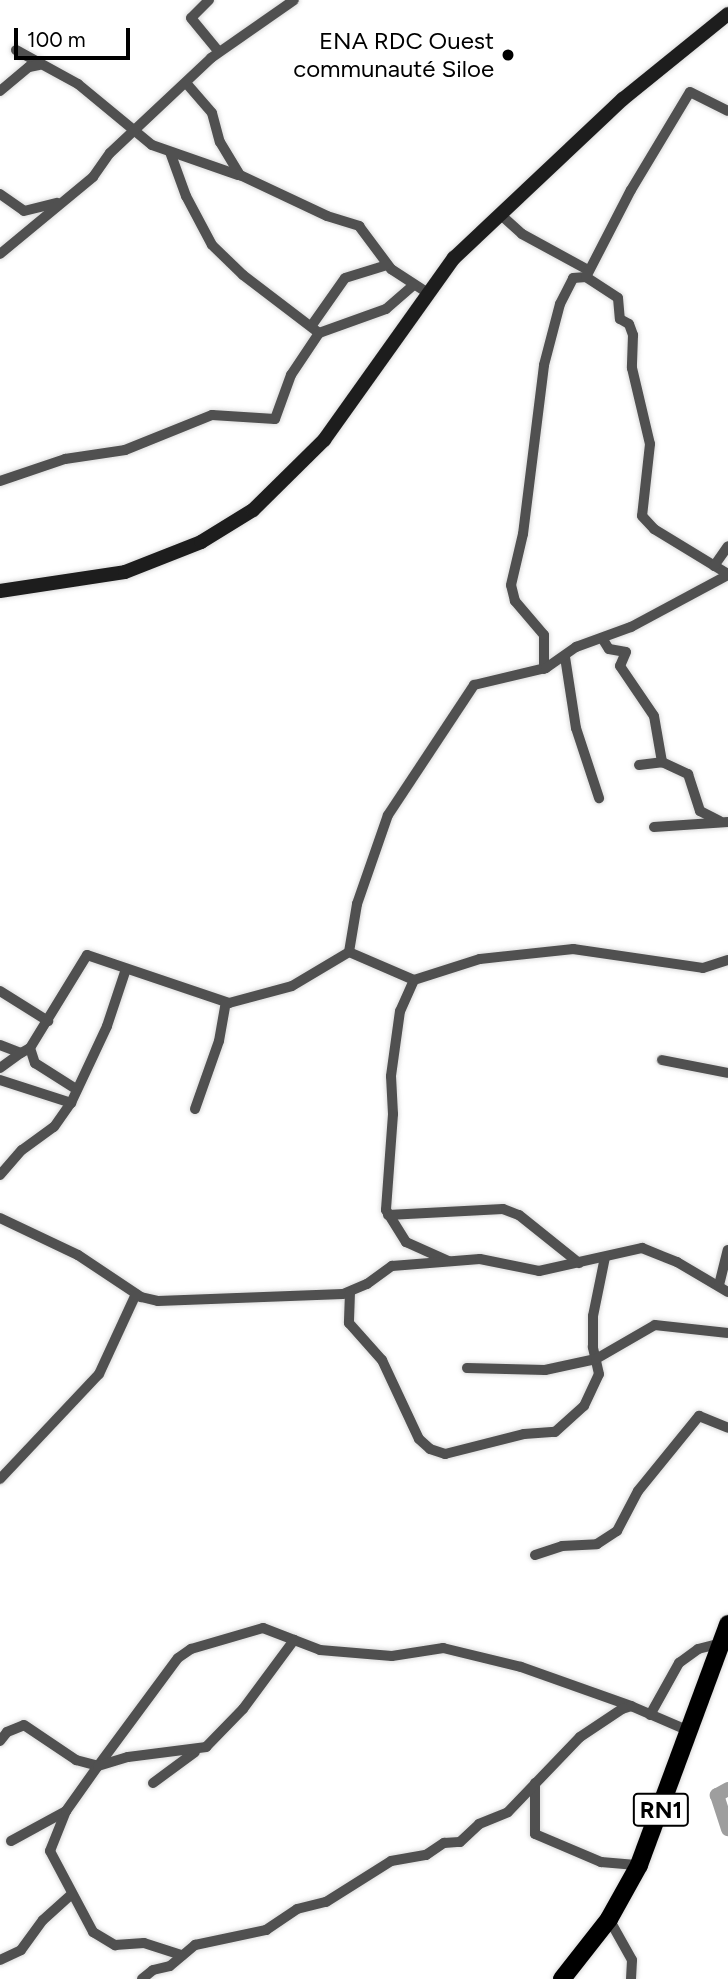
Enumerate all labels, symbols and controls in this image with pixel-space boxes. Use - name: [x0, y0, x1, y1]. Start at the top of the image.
- scale bar: [18, 14, 133, 58]
- text: 100 m: [27, 27, 86, 52]
- place label: ENA RDC Ouest communauté Siloe: [293, 27, 494, 83]
- marker: ENA RDC Ouest communauté Siloe: [500, 47, 516, 63]
- road number: RN1: [631, 1790, 691, 1829]

